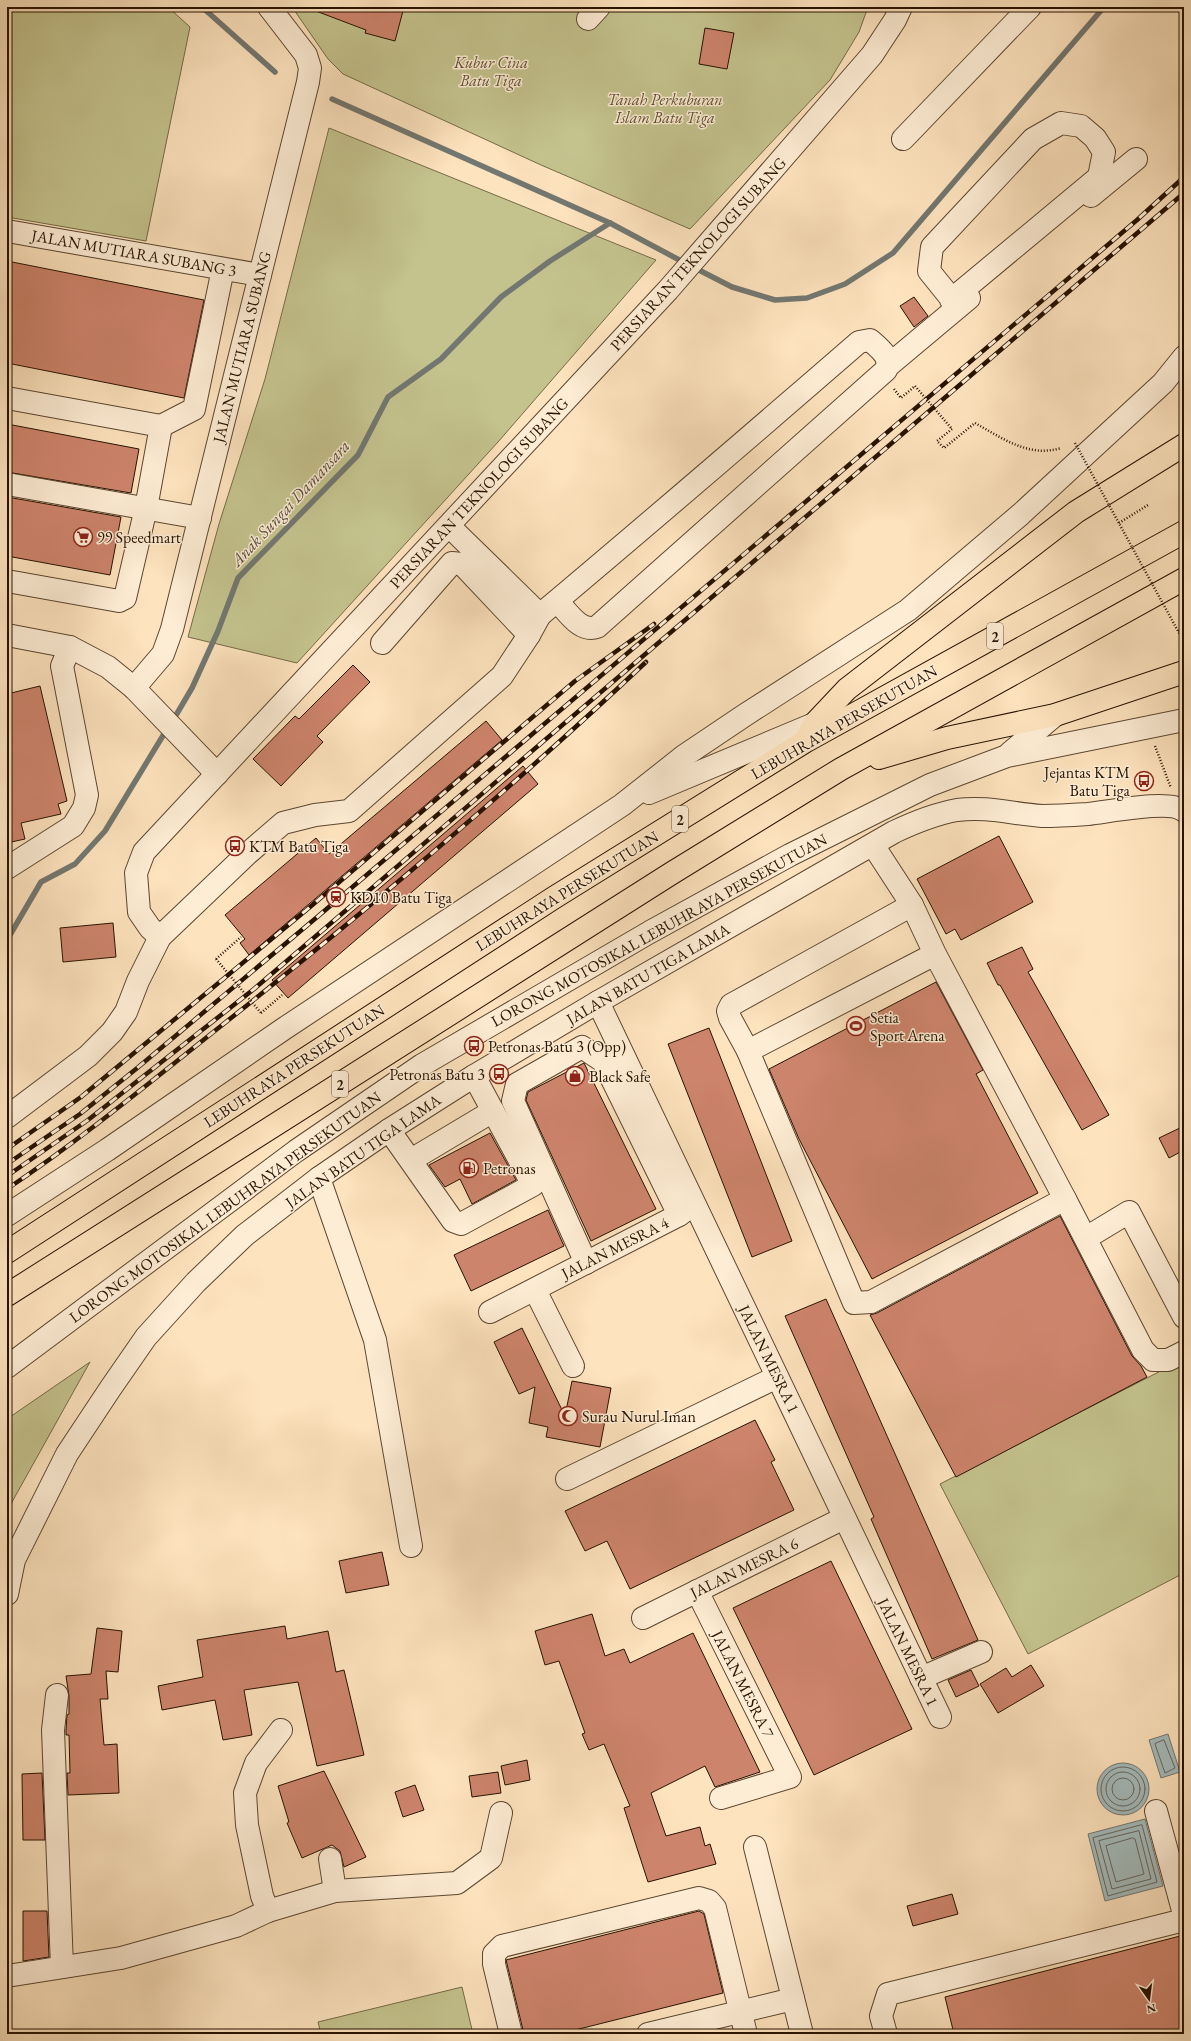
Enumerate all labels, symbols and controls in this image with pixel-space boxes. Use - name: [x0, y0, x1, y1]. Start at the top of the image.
- park label: Kubur Cina Batu Tiga: [453, 52, 528, 91]
- park label: Tanah Perkuburan Islam Batu Tiga: [607, 89, 723, 128]
- street label: PERSIARAN TEKNOLOGI SUBANG: [605, 152, 791, 355]
- street label: JALAN MUTIARA SUBANG 3: [28, 224, 238, 281]
- street label: JALAN MUTIARA SUBANG: [208, 249, 276, 447]
- street label: PERSIARAN TEKNOLOGI SUBANG: [385, 393, 573, 593]
- water label: Anak Sungai Damansara: [224, 435, 354, 572]
- supermarket icon: 99 Speedmart: [72, 526, 94, 548]
- place label: 99 Speedmart: [97, 527, 181, 548]
- road number: 2: [987, 623, 1003, 649]
- street label: LEBUHRAYA PERSEKUTUAN: [747, 660, 941, 784]
- place label: Jejantas KTM Batu Tiga: [1042, 762, 1131, 801]
- bus stop icon: Jejantas KTM Batu Tiga: [1133, 770, 1155, 792]
- road number: 2: [672, 806, 688, 832]
- street label: LEBUHRAYA PERSEKUTUAN: [472, 826, 663, 956]
- street label: LORONG MOTOSIKAL LEBUHRAYA PERSEKUTUAN: [487, 828, 831, 1032]
- bus stop icon: KTM Batu Tiga: [224, 835, 246, 857]
- place label: KTM Batu Tiga: [249, 836, 349, 857]
- station icon: KD10 Batu Tiga: [325, 886, 347, 908]
- place label: KD10 Batu Tiga: [350, 887, 453, 908]
- street label: JALAN BATU TIGA LAMA: [561, 918, 734, 1030]
- street label: LEBUHRAYA PERSEKUTUAN: [199, 999, 389, 1133]
- place label: Setia Sport Arena: [870, 1007, 945, 1046]
- sports icon: Setia Sport Arena: [845, 1015, 867, 1037]
- bus stop icon: Petronas Batu 3 (Opp): [463, 1035, 485, 1057]
- place label: Petronas Batu 3 (Opp): [488, 1036, 626, 1057]
- bus stop icon: Petronas Batu 3: [488, 1063, 510, 1085]
- place label: Petronas Batu 3: [389, 1064, 485, 1085]
- shop icon: Black Safe: [564, 1065, 586, 1087]
- place label: Black Safe: [589, 1066, 651, 1087]
- road number: 2: [332, 1071, 348, 1097]
- street label: LORONG MOTOSIKAL LEBUHRAYA PERSEKUTUAN: [65, 1086, 386, 1327]
- street label: JALAN BATU TIGA LAMA: [279, 1089, 446, 1214]
- fuel station icon: Petronas: [458, 1157, 480, 1179]
- place label: Petronas: [483, 1158, 536, 1179]
- street label: JALAN MESRA 4: [556, 1212, 672, 1285]
- street label: JALAN MESRA 1: [733, 1300, 804, 1416]
- mosque icon: Surau Nurul Iman: [557, 1405, 579, 1427]
- place label: Surau Nurul Iman: [582, 1406, 696, 1427]
- street label: JALAN MESRA 6: [685, 1533, 802, 1604]
- street label: JALAN MESRA 1: [872, 1593, 943, 1709]
- street label: JALAN MESRA 7: [706, 1625, 779, 1741]
- north arrow: [1129, 1979, 1169, 2019]
- text: N: [1145, 2001, 1157, 2017]

